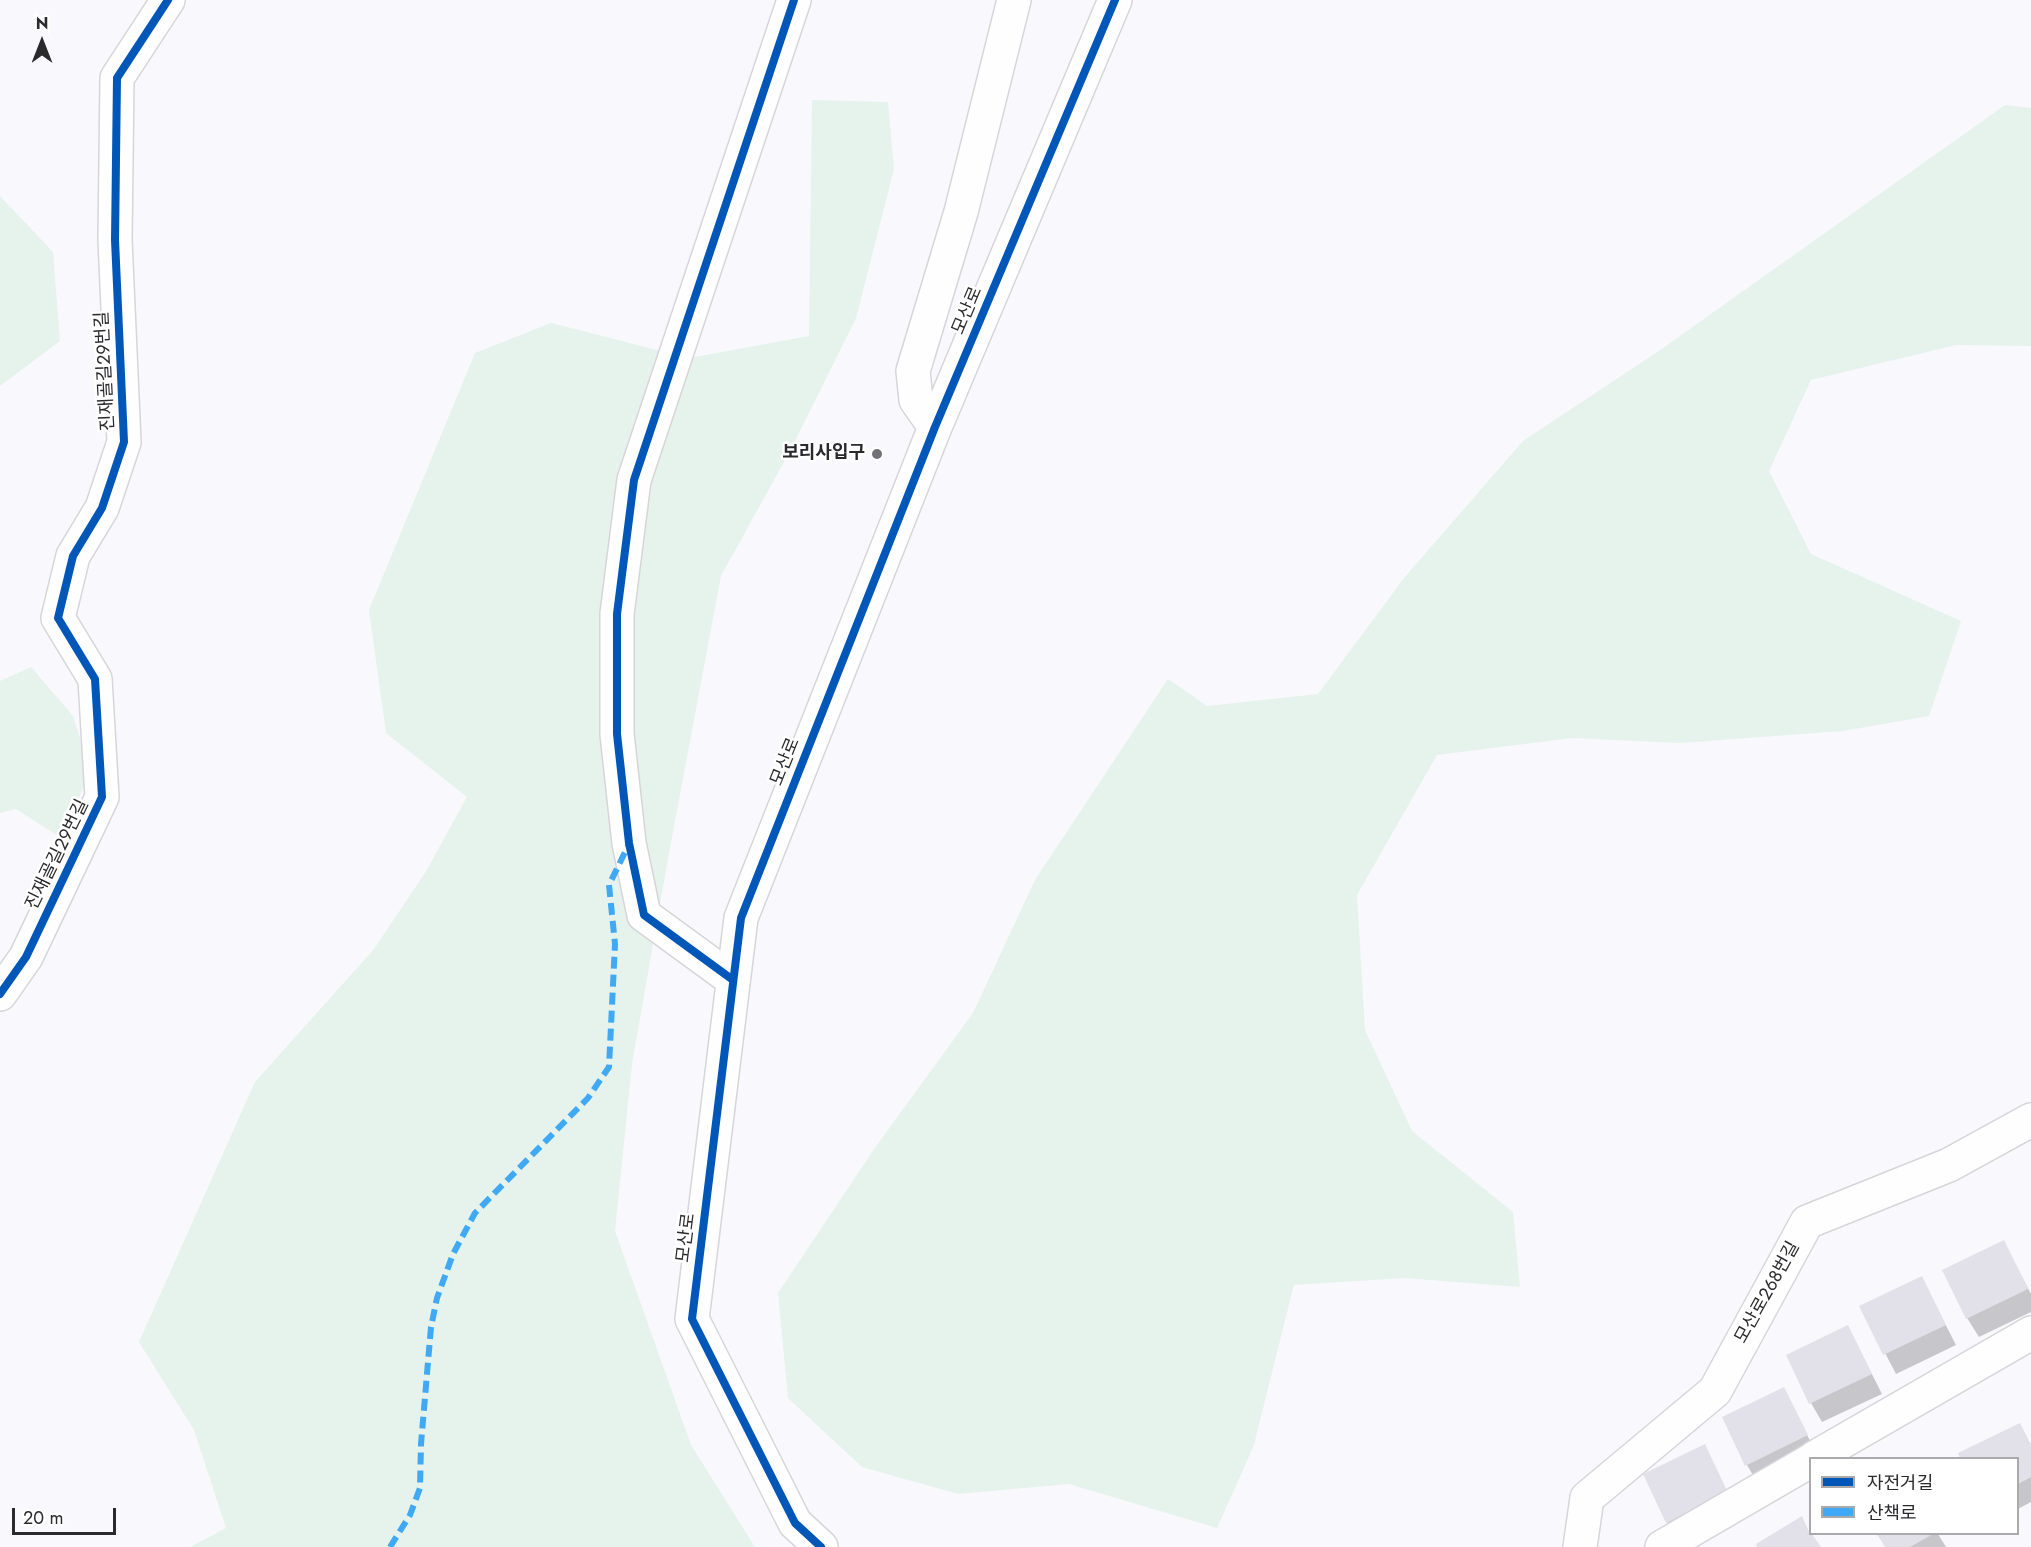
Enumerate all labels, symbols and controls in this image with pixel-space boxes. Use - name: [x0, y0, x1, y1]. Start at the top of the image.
- north arrow: [12, 12, 72, 72]
- text: N: [36, 12, 48, 35]
- street label: 모산로: [948, 284, 988, 338]
- street label: 진재골길29번길: [92, 311, 120, 431]
- place label: 보리사입구: [782, 443, 865, 465]
- marker: 보리사입구: [870, 447, 884, 461]
- street label: 모산로: [767, 735, 805, 789]
- street label: 진재골길29번길: [22, 796, 94, 914]
- street label: 모산로: [673, 1212, 701, 1264]
- street label: 모산로268번길: [1731, 1238, 1805, 1348]
- legend: [1809, 1457, 2019, 1535]
- text: 자전거길: [1867, 1470, 1933, 1496]
- scale bar: [15, 1496, 118, 1534]
- text: 산책로: [1867, 1500, 1917, 1526]
- text: 20 m: [23, 1505, 63, 1531]

